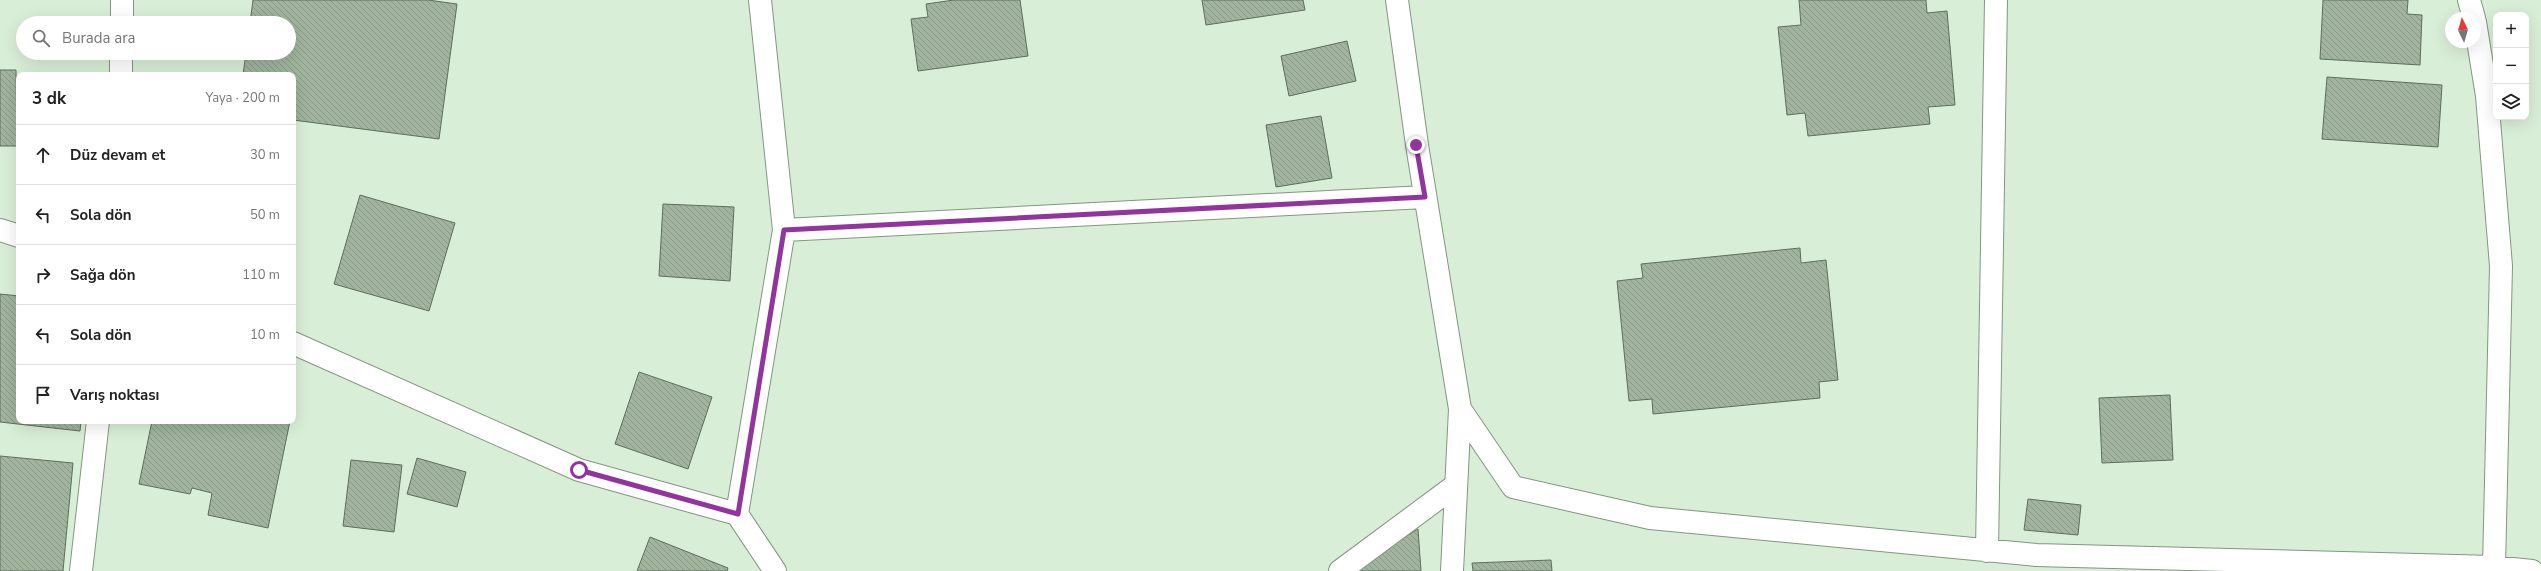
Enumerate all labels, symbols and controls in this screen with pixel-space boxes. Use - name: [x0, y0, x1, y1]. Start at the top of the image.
- north arrow: [2445, 12, 2481, 48]
- map controls: [2493, 12, 2529, 120]
- button: +: [2493, 12, 2529, 48]
- search box: [16, 16, 296, 60]
- icon: search: [30, 27, 52, 49]
- text: Burada ara: [62, 28, 136, 48]
- button: −: [2493, 48, 2529, 84]
- button: layers: [2493, 84, 2529, 120]
- text: 3 dk: [32, 87, 66, 110]
- text: Yaya · 200 m: [205, 89, 280, 107]
- route end: [1407, 136, 1425, 154]
- icon: ahead: [32, 144, 54, 166]
- text: Düz devam et: [70, 145, 165, 165]
- text: 30 m: [250, 146, 280, 164]
- icon: left: [32, 204, 54, 226]
- text: Sola dön: [70, 205, 132, 225]
- text: 50 m: [250, 206, 280, 224]
- icon: right: [32, 264, 54, 286]
- text: Sağa dön: [70, 265, 135, 285]
- text: 110 m: [242, 266, 280, 284]
- icon: left: [32, 324, 54, 346]
- text: Sola dön: [70, 325, 132, 345]
- text: 10 m: [250, 326, 280, 344]
- icon: arrive: [32, 384, 54, 406]
- text: Varış noktası: [70, 385, 159, 405]
- route start: [570, 461, 588, 479]

